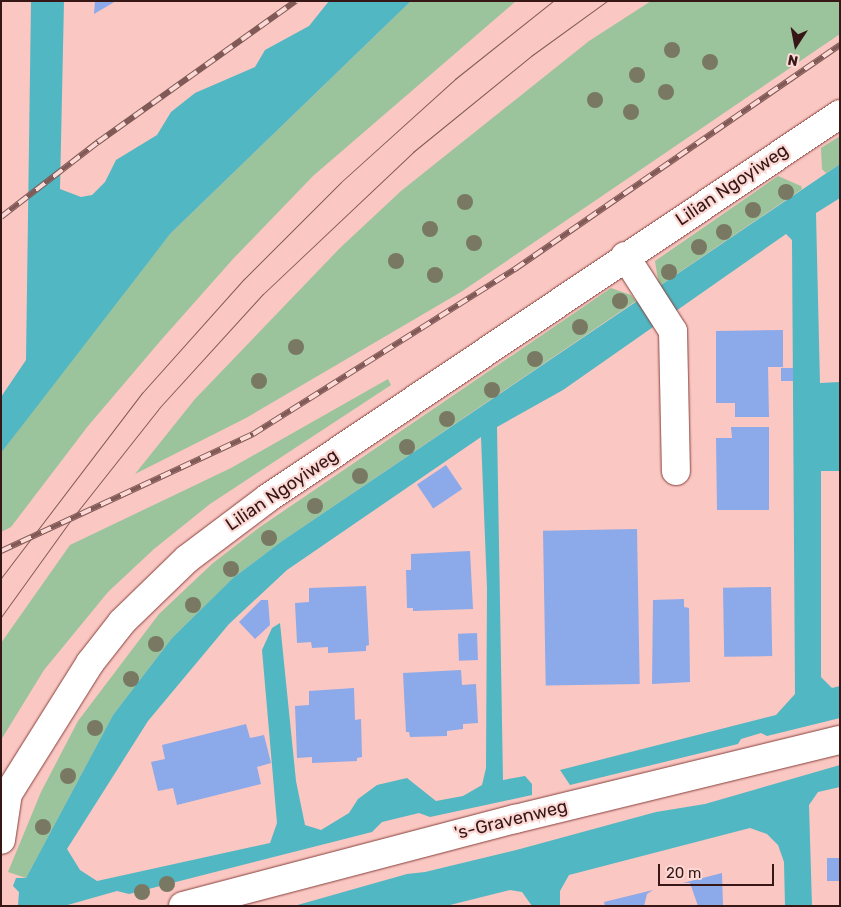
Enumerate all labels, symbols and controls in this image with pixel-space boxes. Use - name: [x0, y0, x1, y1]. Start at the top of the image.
- north arrow: [771, 20, 821, 70]
- text: N: [786, 51, 800, 70]
- street label: Lilian Ngoyiweg: [672, 139, 792, 231]
- street label: Lilian Ngoyiweg: [222, 444, 342, 536]
- street label: 's-Gravenweg: [452, 796, 570, 844]
- scale bar: [661, 854, 777, 886]
- text: 20 m: [666, 864, 701, 882]

